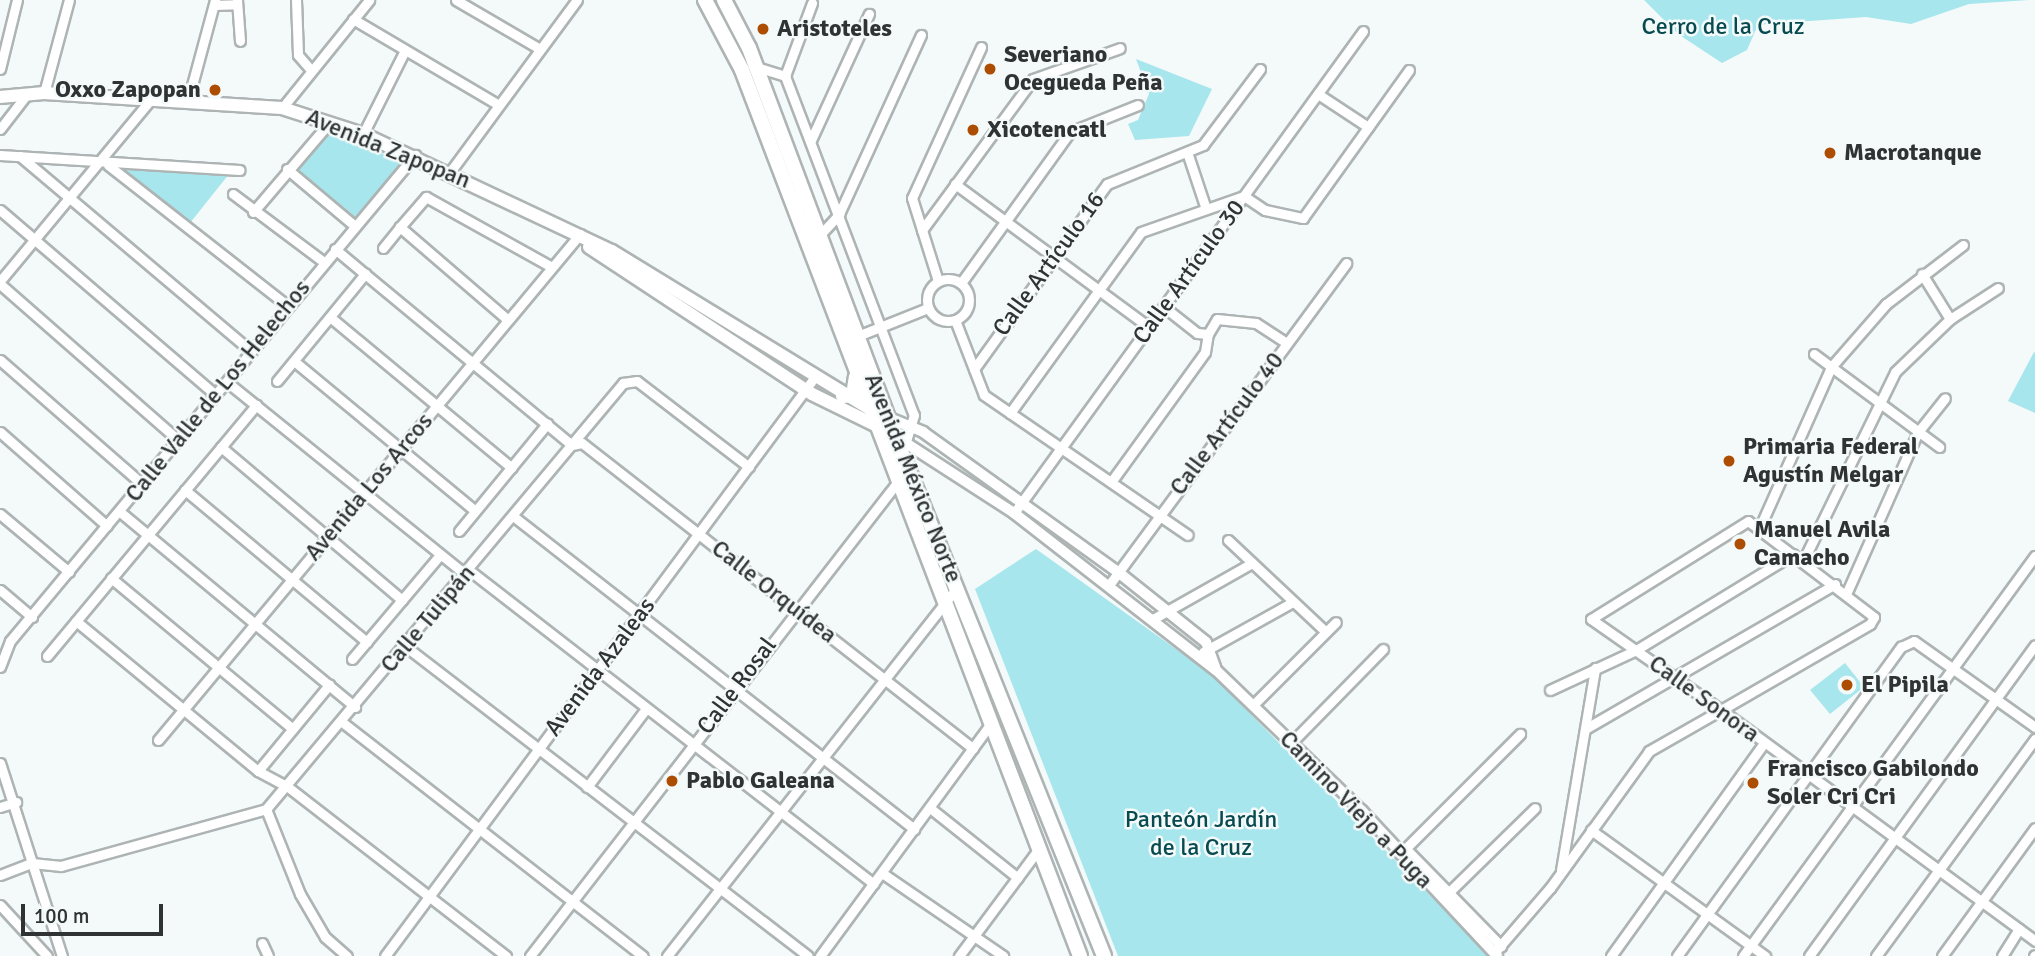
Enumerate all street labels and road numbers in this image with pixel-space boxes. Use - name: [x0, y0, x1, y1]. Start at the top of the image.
- street label: Avenida Zapopan: [301, 103, 475, 195]
- street label: Calle Artículo 16: [987, 186, 1111, 342]
- street label: Calle Artículo 30: [1127, 194, 1251, 350]
- street label: Calle Valle de Los Helechos: [119, 274, 317, 508]
- street label: Calle Artículo 40: [1164, 347, 1290, 501]
- street label: Avenida México Norte: [858, 369, 968, 587]
- street label: Avenida Los Arcos: [299, 407, 439, 567]
- street label: Calle Orquídea: [706, 534, 842, 650]
- street label: Calle Tulipán: [375, 559, 481, 679]
- street label: Avenida Azaleas: [539, 592, 661, 742]
- street label: Calle Rosal: [691, 632, 783, 740]
- street label: Calle Sonora: [1643, 649, 1765, 749]
- street label: Camino Viejo a Puga: [1273, 725, 1439, 895]

